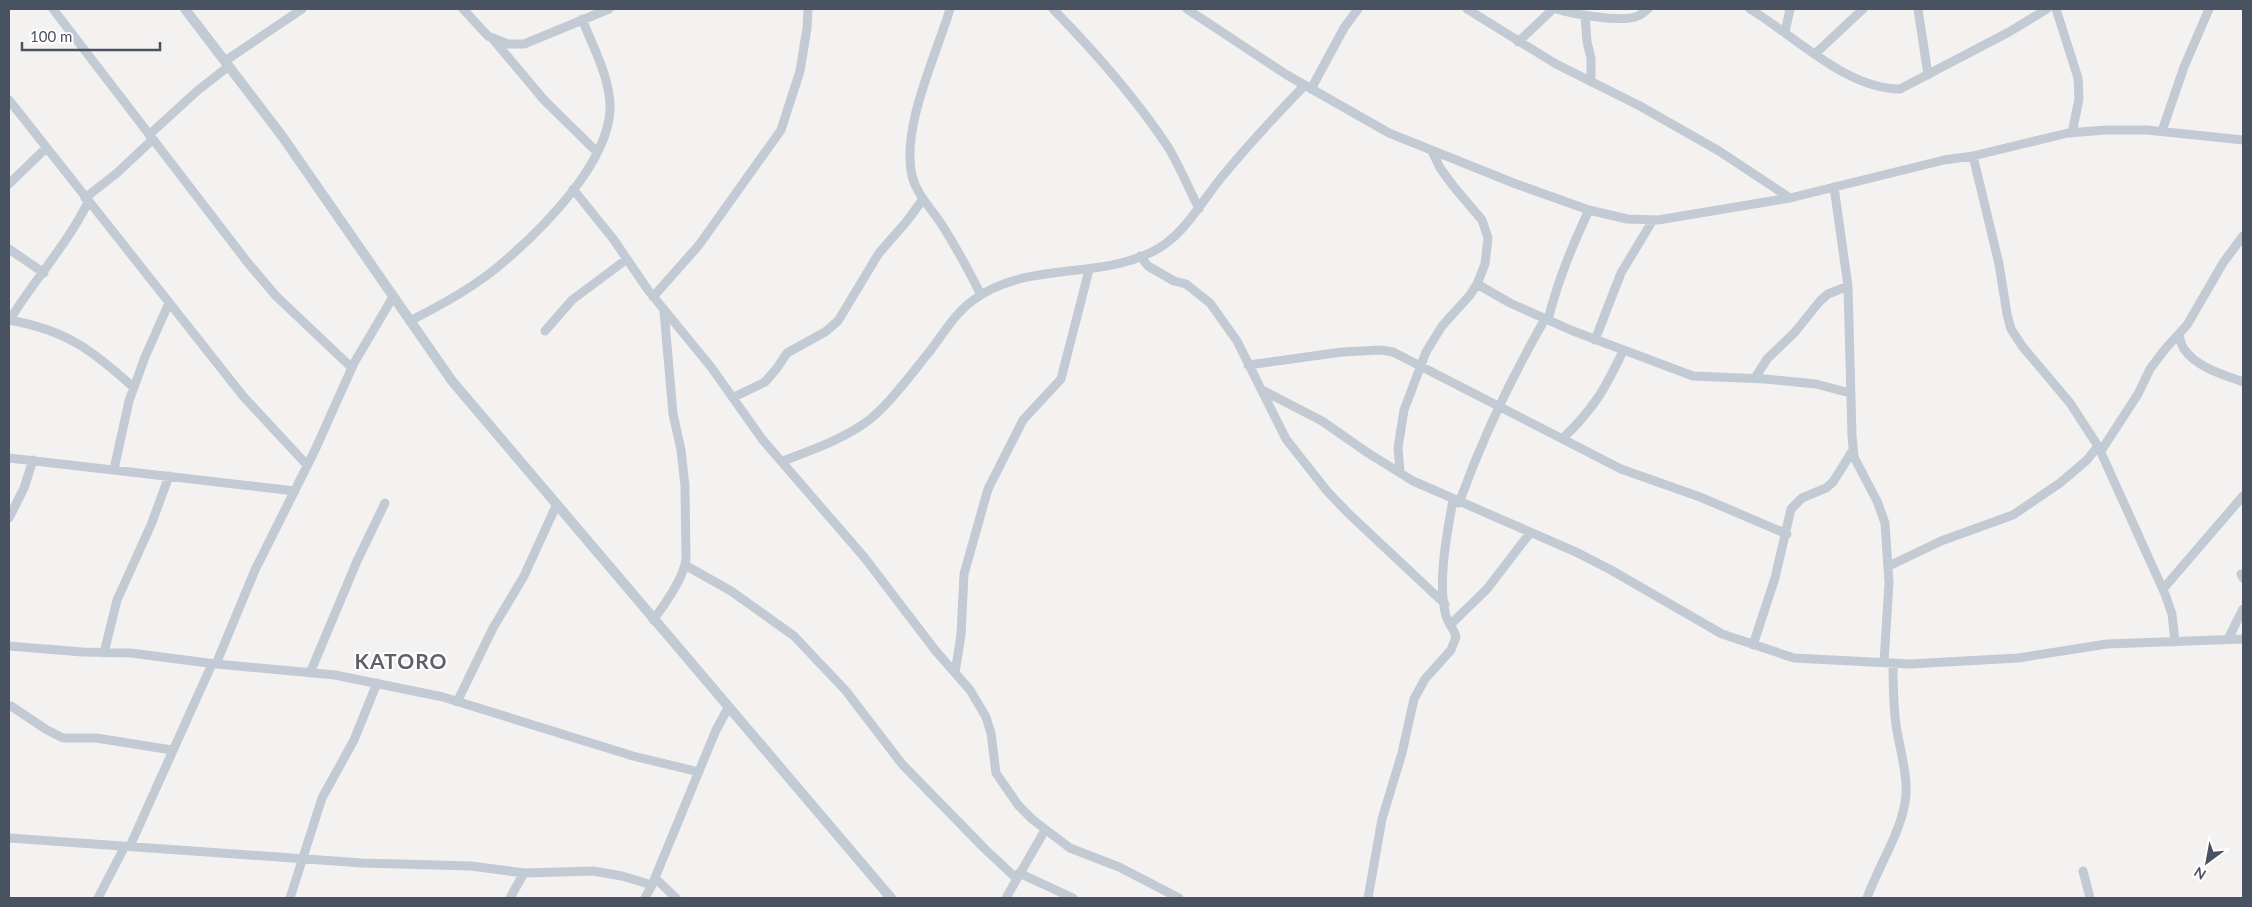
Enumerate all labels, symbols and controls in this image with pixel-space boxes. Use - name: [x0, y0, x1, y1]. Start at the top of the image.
- scale bar: [22, 20, 160, 52]
- text: 100 m: [30, 27, 72, 45]
- district label: KATORO: [355, 648, 447, 673]
- north arrow: [2182, 837, 2232, 887]
- text: N: [2191, 863, 2209, 884]

